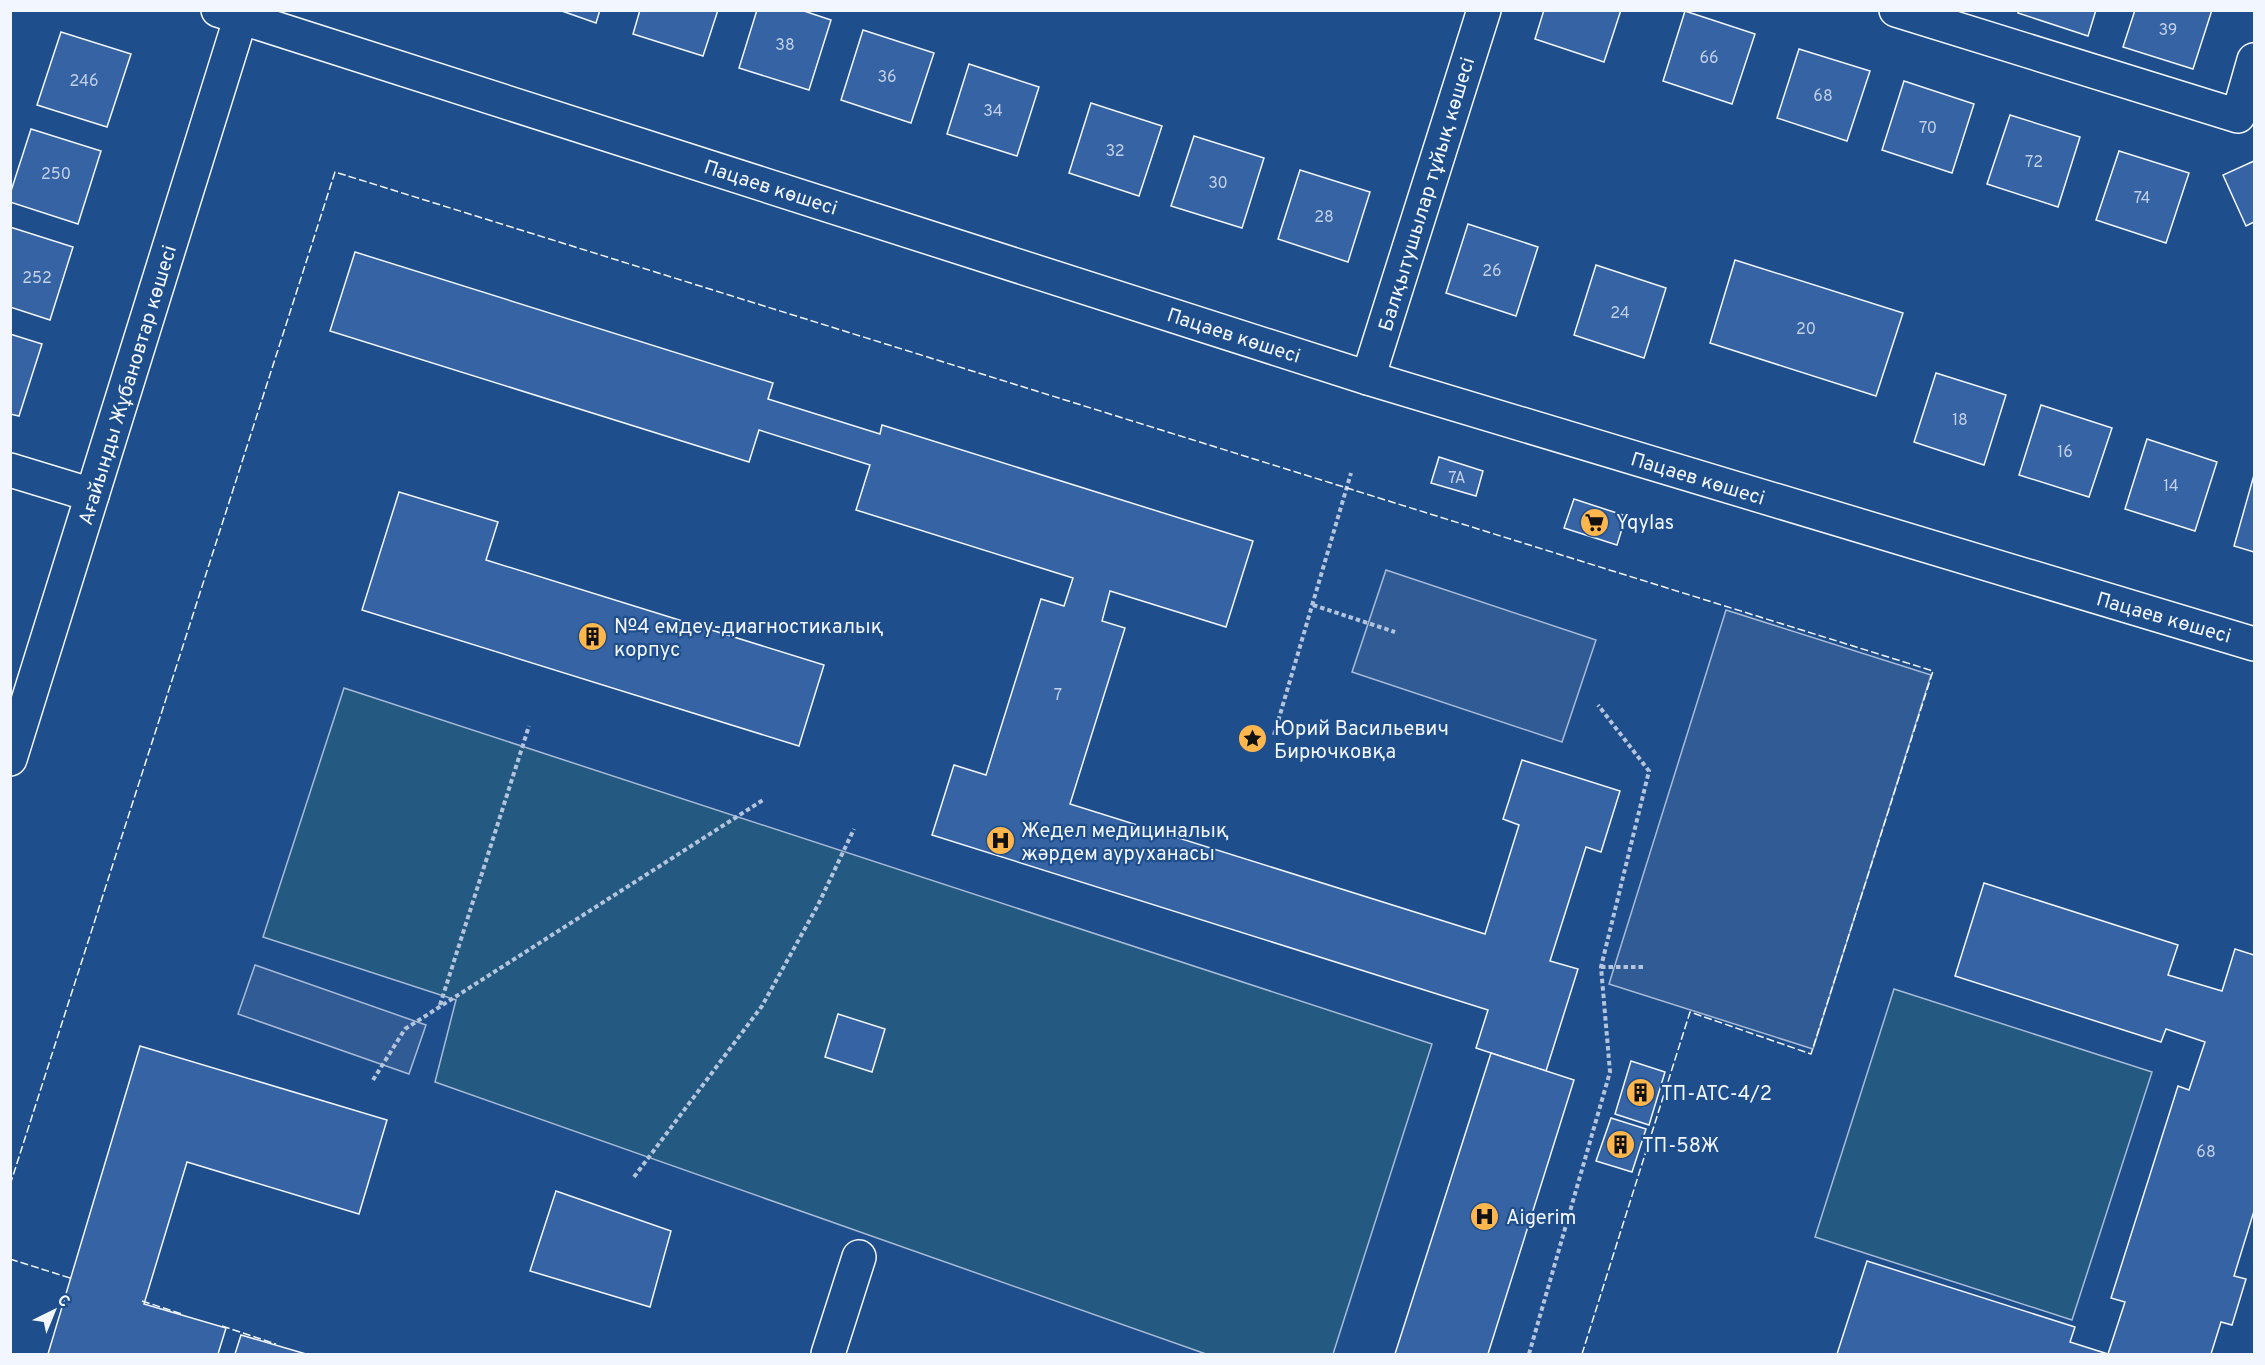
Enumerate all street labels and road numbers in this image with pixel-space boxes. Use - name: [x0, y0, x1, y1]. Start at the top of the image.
- street label: Балқытушылар тұйық көшесі: [1374, 54, 1482, 335]
- street label: Пацаев көшесі: [700, 155, 840, 223]
- street label: Ағайынды Жұбановтар көшесі: [74, 242, 184, 529]
- street label: Пацаев көшесі: [1163, 303, 1303, 371]
- street label: Пацаев көшесі: [1627, 447, 1768, 513]
- street label: Пацаев көшесі: [2093, 587, 2234, 651]

